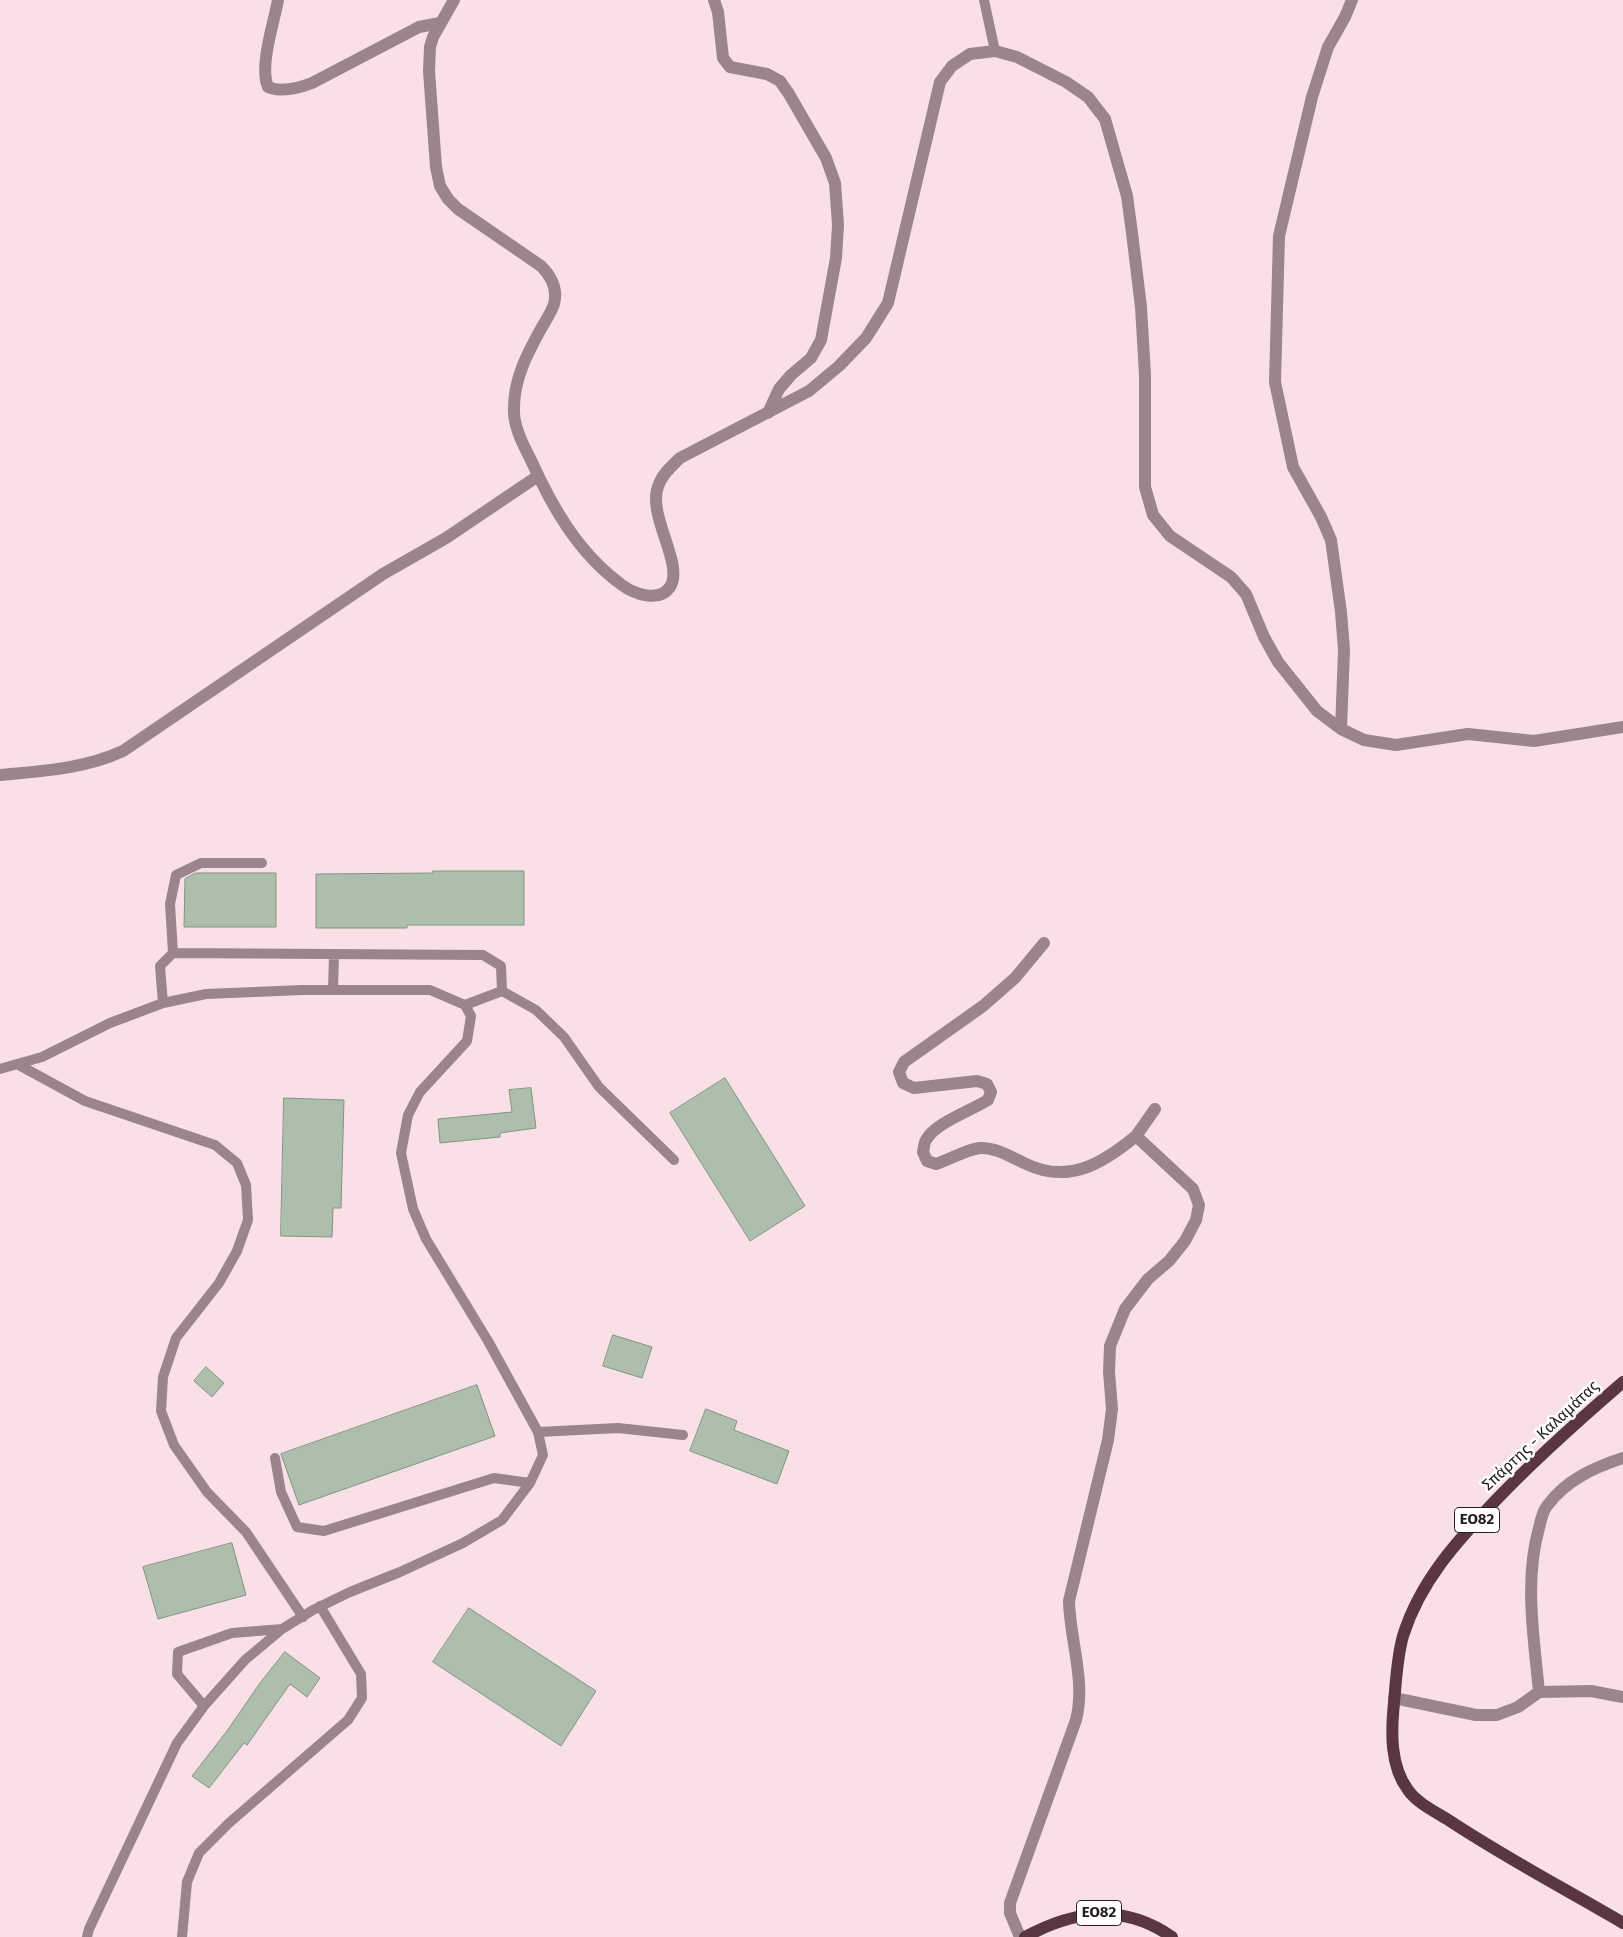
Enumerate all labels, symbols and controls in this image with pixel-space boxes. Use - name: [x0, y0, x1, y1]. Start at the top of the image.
- street label: Σπάρτης - Καλαμάτας: [1479, 1377, 1603, 1495]
- road number: ΕΟ82: [1454, 1508, 1500, 1532]
- road number: ΕΟ82: [1076, 1900, 1122, 1926]

